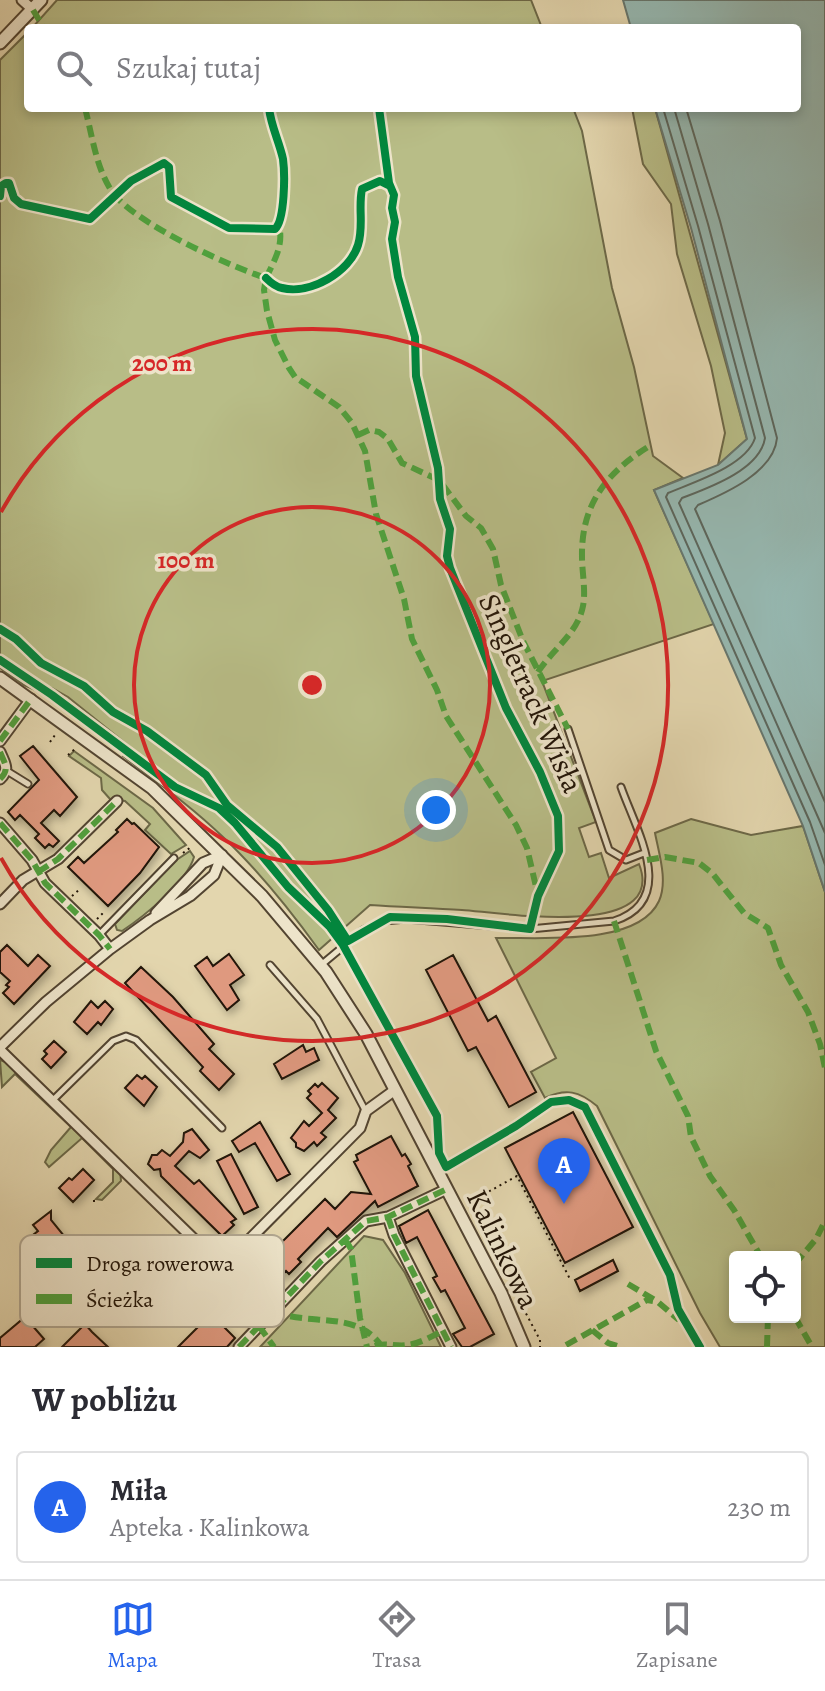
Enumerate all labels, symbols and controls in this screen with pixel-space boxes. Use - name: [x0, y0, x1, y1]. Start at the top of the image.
- search box: [24, 24, 801, 112]
- icon: search: [52, 46, 96, 90]
- text: Szukaj tutaj: [116, 48, 261, 88]
- text: 200 m: [132, 347, 192, 379]
- text: 100 m: [157, 544, 215, 576]
- street label: Singletrack Wisła: [469, 587, 593, 799]
- centre of rings: [298, 671, 326, 699]
- your location: [416, 790, 456, 830]
- pin: A: [538, 1138, 590, 1204]
- street label: Kalinkowa: [457, 1183, 549, 1315]
- legend: [20, 1235, 284, 1327]
- text: Droga rowerowa: [86, 1249, 235, 1279]
- map controls: [729, 1251, 801, 1323]
- button: locate: [729, 1251, 801, 1323]
- text: Ścieżka: [86, 1285, 154, 1315]
- text: W pobliżu: [32, 1376, 177, 1423]
- text: Miła: [110, 1470, 167, 1510]
- text: A: [52, 1490, 68, 1525]
- text: 230 m: [727, 1490, 791, 1525]
- text: Apteka · Kalinkowa: [110, 1510, 310, 1545]
- tab: Mapa: [107, 1597, 158, 1675]
- tab: Trasa: [373, 1597, 421, 1675]
- tab: Zapisane: [636, 1597, 718, 1675]

